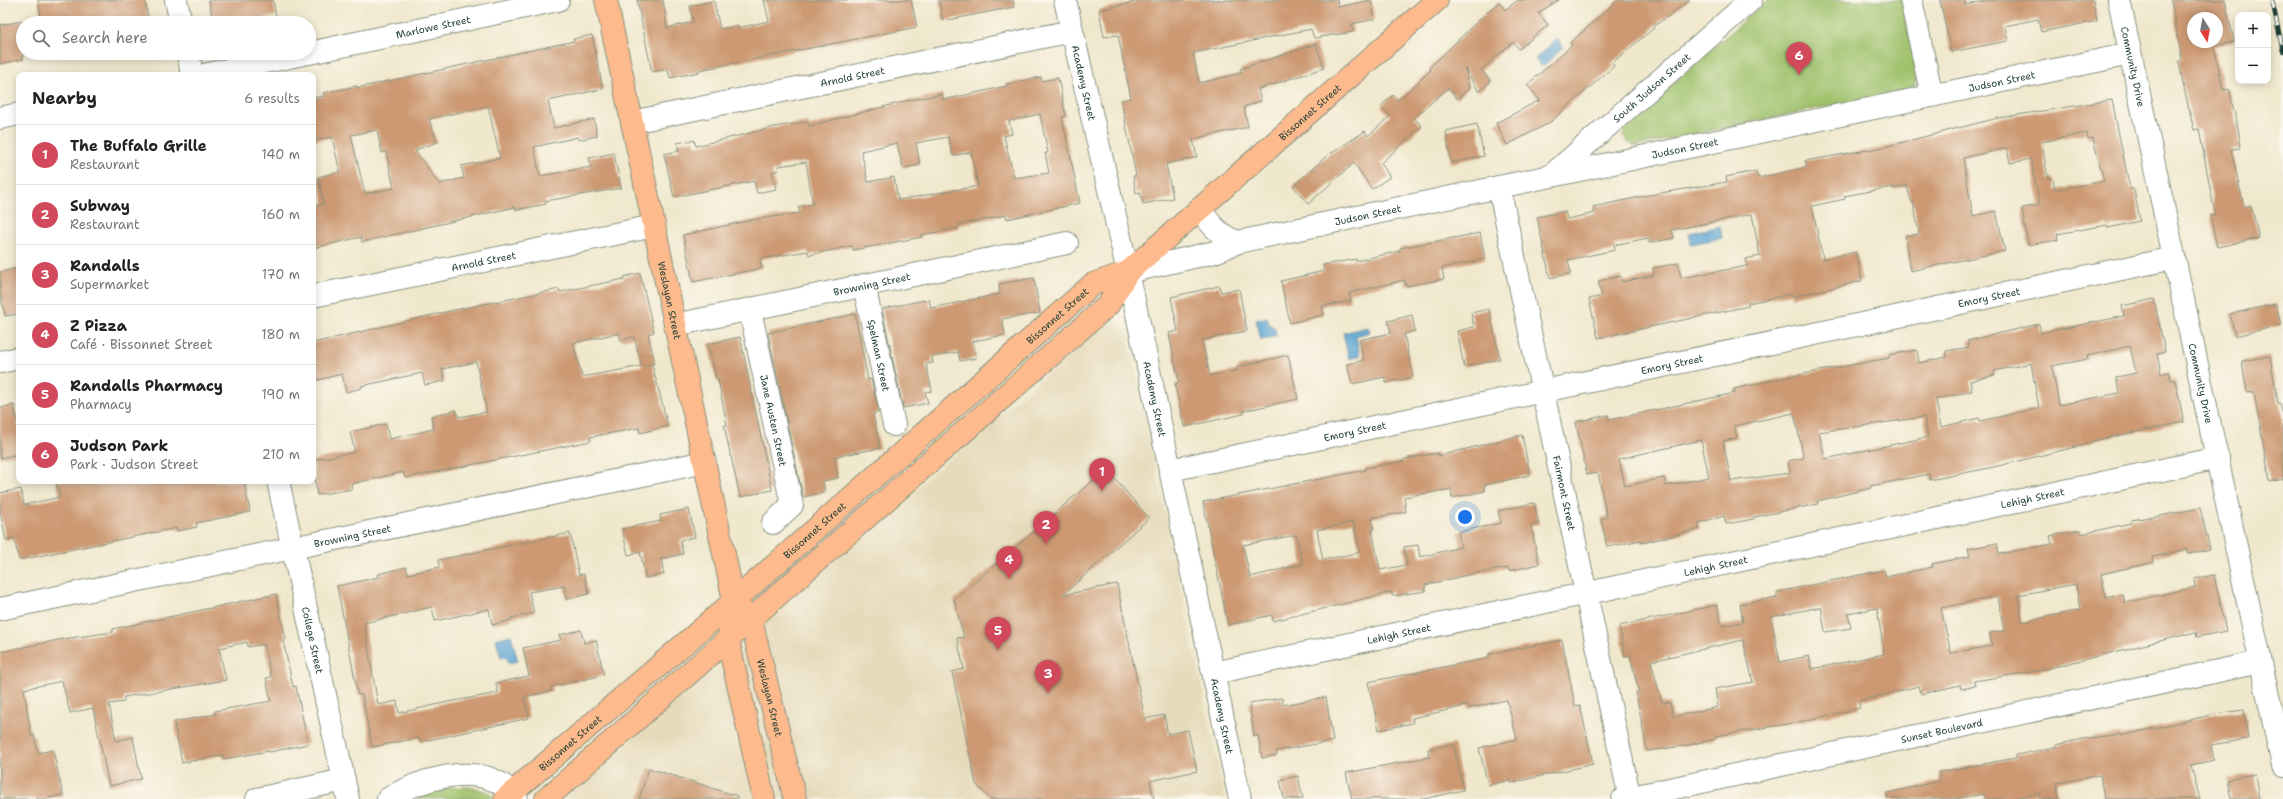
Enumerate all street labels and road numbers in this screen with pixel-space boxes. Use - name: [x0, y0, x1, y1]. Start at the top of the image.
- street label: Marlowe Street: [395, 13, 472, 41]
- street label: Community Drive: [2118, 25, 2148, 108]
- street label: Academy Street: [1069, 44, 1099, 122]
- street label: South Judson Street: [1610, 50, 1693, 125]
- street label: Arnold Street: [819, 64, 886, 90]
- street label: Judson Street: [1967, 68, 2036, 95]
- street label: Bissonnet Street: [1276, 81, 1344, 143]
- street label: Judson Street: [1650, 135, 1719, 162]
- street label: Judson Street: [1333, 202, 1402, 228]
- street label: Arnold Street: [450, 249, 517, 274]
- street label: Weslayan Street: [655, 260, 684, 341]
- street label: Browning Street: [832, 270, 912, 299]
- street label: Bissonnet Street: [1024, 285, 1092, 347]
- street label: Emory Street: [1957, 285, 2022, 310]
- street label: Spelman Street: [865, 318, 893, 393]
- street label: Community Drive: [2186, 342, 2216, 425]
- street label: Emory Street: [1640, 352, 1704, 377]
- street label: Academy Street: [1140, 360, 1169, 438]
- street label: Jane Austen Street: [757, 373, 790, 468]
- street label: Emory Street: [1323, 419, 1387, 444]
- street label: Fairmont Street: [1550, 455, 1578, 532]
- street label: Lehigh Street: [1999, 485, 2066, 511]
- street label: Bissonnet Street: [781, 499, 849, 561]
- street label: Browning Street: [313, 522, 392, 550]
- street label: Lehigh Street: [1683, 553, 1749, 579]
- street label: College Street: [299, 606, 326, 675]
- street label: Lehigh Street: [1366, 621, 1432, 647]
- street label: Weslayan Street: [754, 658, 785, 738]
- street label: Academy Street: [1207, 677, 1236, 755]
- street label: Bissonnet Street: [536, 712, 605, 774]
- street label: Sunset Boulevard: [1900, 716, 1985, 746]

